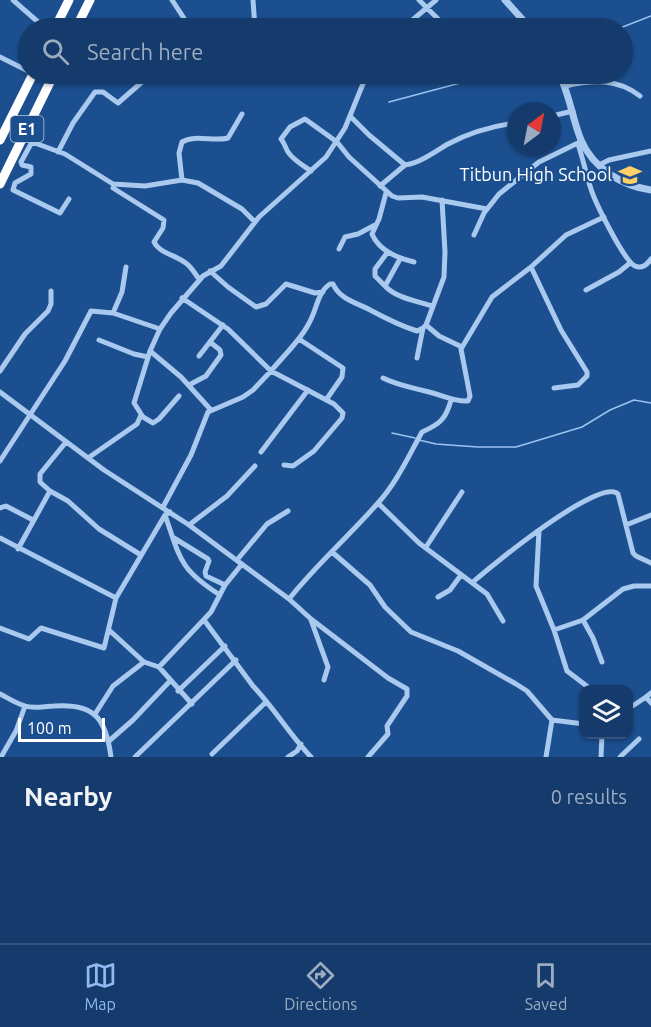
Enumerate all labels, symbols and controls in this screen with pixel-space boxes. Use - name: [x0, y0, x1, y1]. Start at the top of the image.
- search box: [18, 18, 633, 84]
- icon: search: [39, 35, 72, 68]
- text: Search here: [87, 39, 203, 64]
- north arrow: [507, 102, 561, 156]
- road number: E1: [10, 116, 44, 142]
- school or university icon: Titbun High School: [617, 162, 643, 188]
- place label: Titbun High School: [459, 164, 612, 184]
- map controls: [579, 685, 633, 739]
- button: layers: [579, 685, 633, 739]
- scale bar: [18, 715, 105, 742]
- text: 100 m: [27, 719, 72, 737]
- text: Nearby: [24, 782, 112, 811]
- text: 0 results: [551, 785, 627, 808]
- tab: Map: [84, 959, 117, 1013]
- tab: Directions: [284, 959, 357, 1013]
- tab: Saved: [525, 959, 567, 1013]

